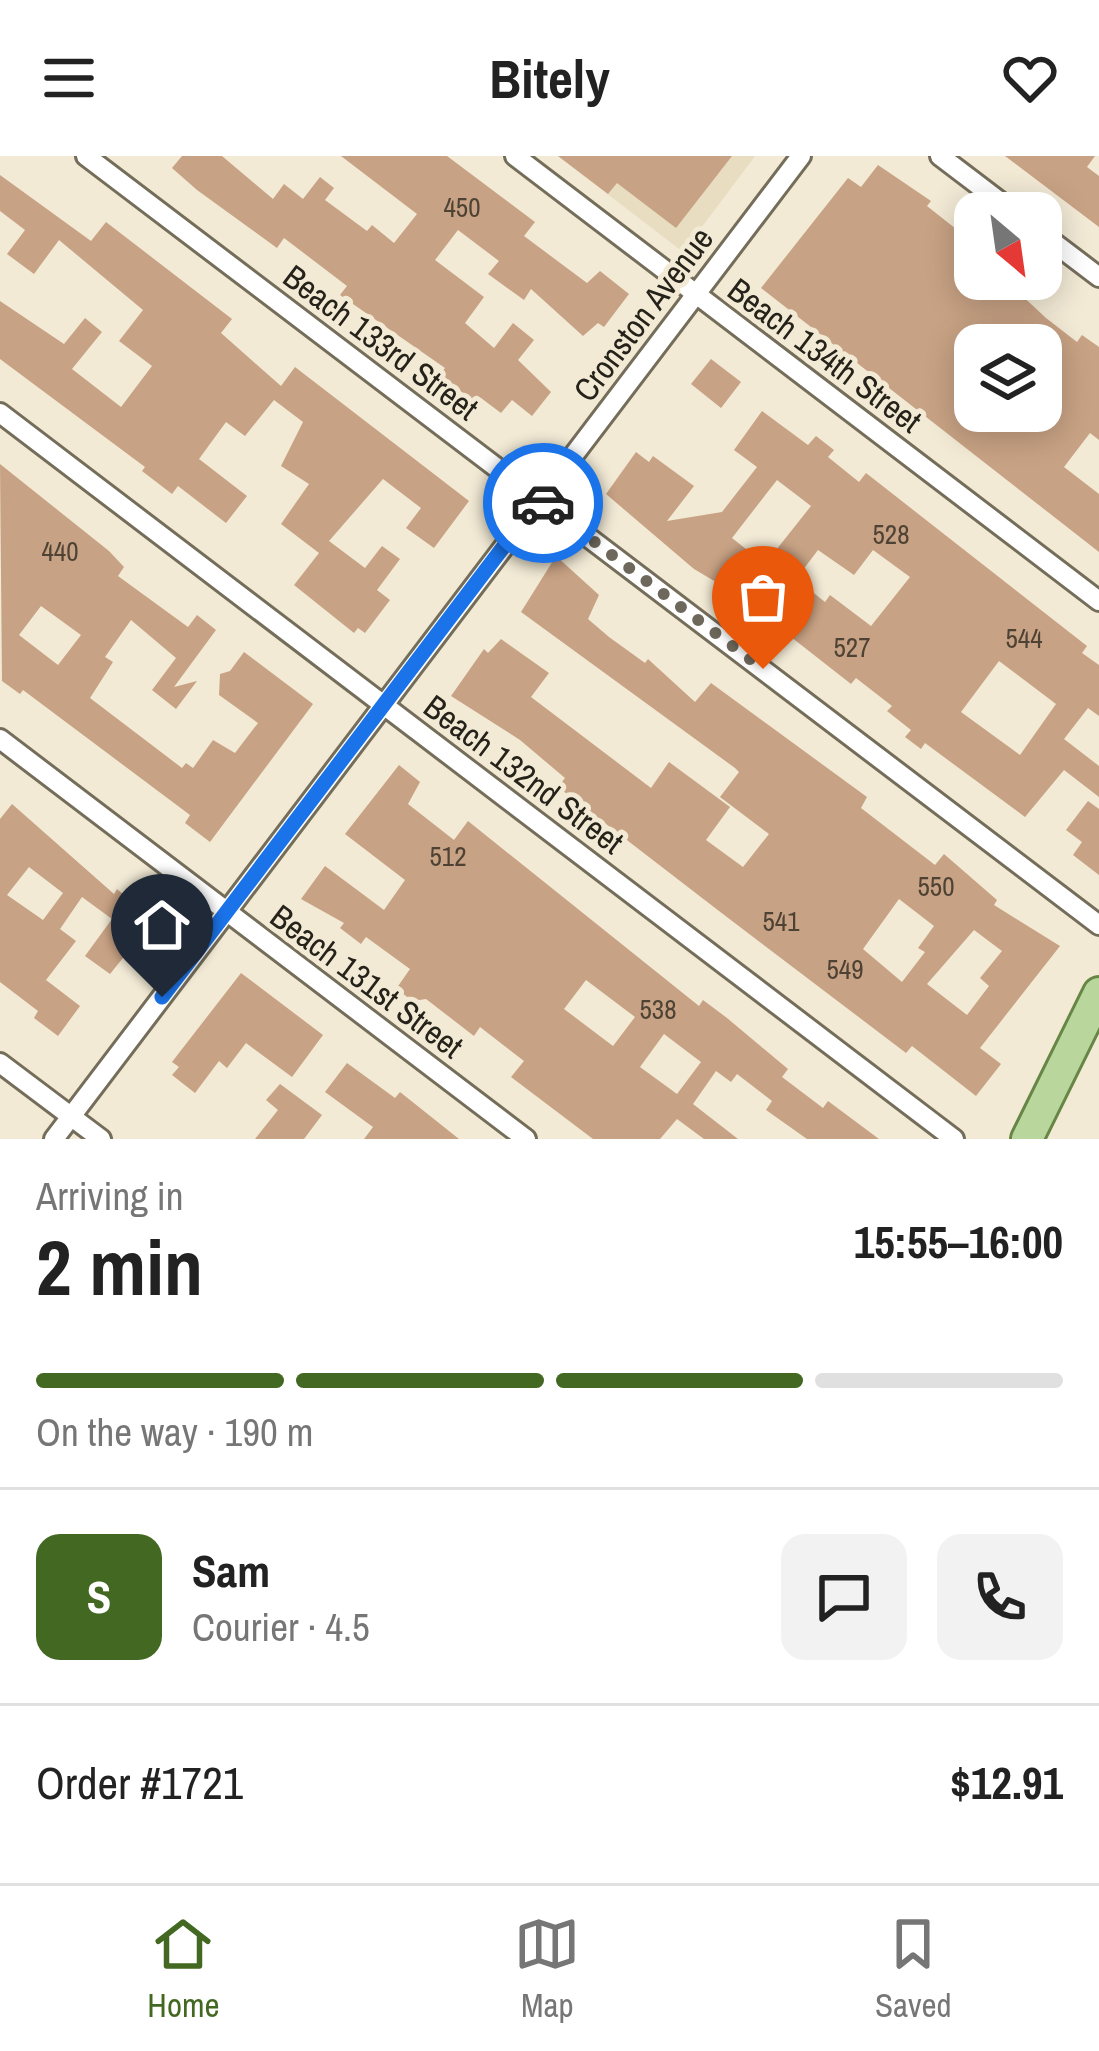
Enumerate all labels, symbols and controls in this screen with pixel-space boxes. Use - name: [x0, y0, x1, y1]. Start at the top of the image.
- text: Bitely: [489, 42, 610, 115]
- icon: menu: [36, 45, 102, 111]
- icon: heart: [997, 45, 1063, 111]
- house number: 450: [444, 189, 480, 225]
- north arrow: [954, 192, 1062, 300]
- map controls: [954, 192, 1062, 432]
- street label: Cronston Avenue: [563, 218, 723, 410]
- street label: Beach 133rd Street: [275, 254, 487, 430]
- street label: Beach 134th Street: [719, 268, 931, 442]
- button: layers: [954, 324, 1062, 432]
- courier: [483, 443, 603, 563]
- icon: car: [510, 470, 576, 536]
- house number: 528: [873, 516, 909, 552]
- house number: 440: [42, 533, 78, 569]
- pin: [712, 546, 814, 669]
- icon: bag: [730, 564, 796, 630]
- house number: 544: [1006, 620, 1042, 656]
- house number: 527: [834, 629, 870, 665]
- street label: Beach 132nd Street: [415, 684, 633, 864]
- house number: 512: [430, 838, 466, 874]
- house number: 550: [918, 868, 954, 904]
- pin: [111, 874, 213, 997]
- icon: home: [129, 892, 195, 958]
- street label: Beach 131st Street: [262, 894, 472, 1068]
- house number: 541: [763, 903, 800, 939]
- house number: 549: [827, 951, 863, 987]
- house number: 538: [640, 991, 676, 1027]
- text: Arriving in: [36, 1170, 184, 1222]
- text: 15:55–16:00: [854, 1211, 1063, 1272]
- text: 2 min: [36, 1214, 203, 1319]
- text: On the way · 190 m: [36, 1406, 313, 1458]
- button: chat: [781, 1534, 907, 1660]
- button: phone: [937, 1534, 1063, 1660]
- text: Sam: [192, 1540, 270, 1601]
- text: S: [87, 1566, 111, 1627]
- text: Courier · 4.5: [192, 1601, 370, 1653]
- text: Order #1721: [36, 1752, 243, 1813]
- text: $12.91: [950, 1752, 1063, 1813]
- tab: Home: [147, 1911, 220, 2027]
- tab: Map: [514, 1911, 580, 2027]
- tab: Saved: [875, 1911, 952, 2027]

